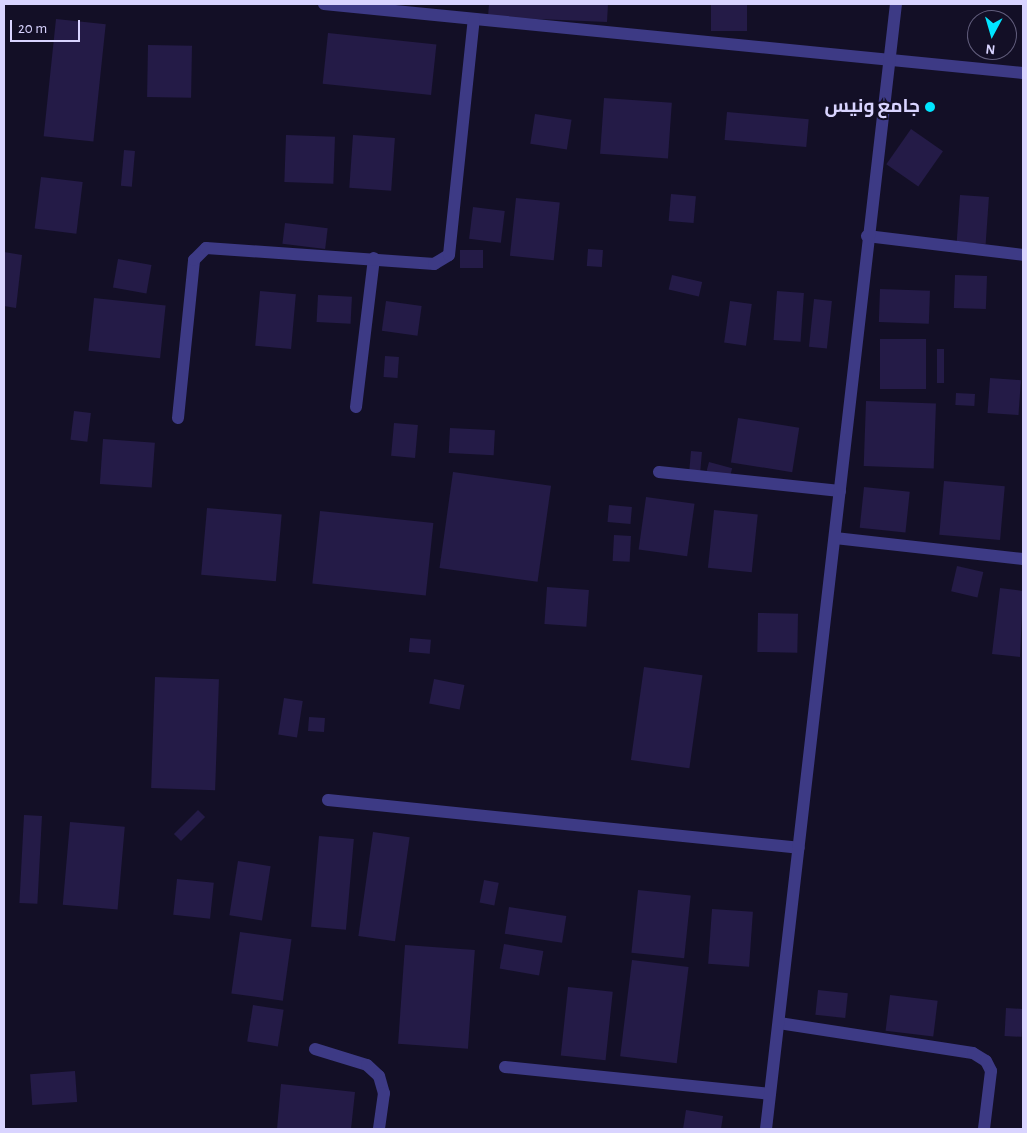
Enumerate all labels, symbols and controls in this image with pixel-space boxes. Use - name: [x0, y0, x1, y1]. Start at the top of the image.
- scale bar: [12, 10, 82, 42]
- north arrow: [967, 10, 1017, 60]
- text: 20 m: [18, 21, 47, 36]
- text: N: [985, 41, 996, 56]
- place label: جامع ونيس: [825, 96, 920, 118]
- marker: جامع ونيس: [924, 101, 936, 113]

